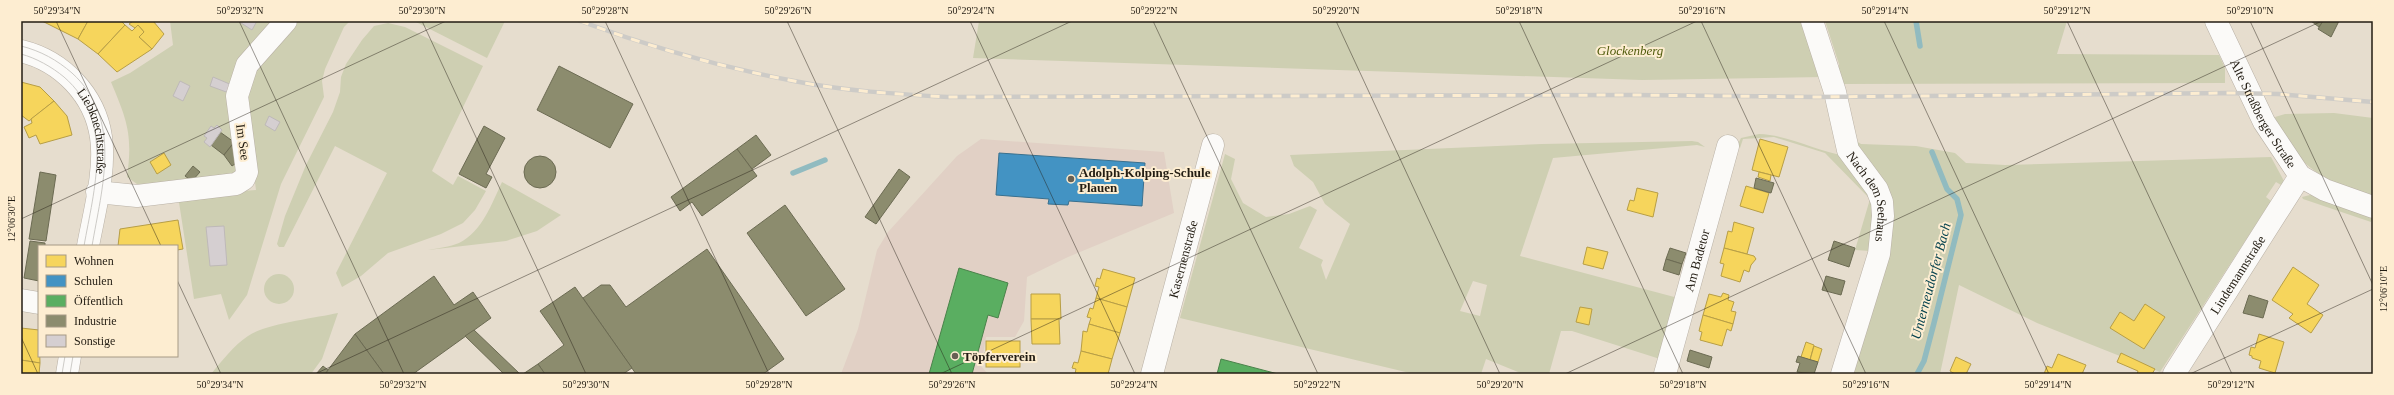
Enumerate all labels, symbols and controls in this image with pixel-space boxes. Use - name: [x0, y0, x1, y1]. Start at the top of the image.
- text: 50°29'34"N: [33, 5, 81, 16]
- text: 50°29'32"N: [216, 5, 264, 16]
- text: 50°29'30"N: [398, 5, 446, 16]
- text: 50°29'28"N: [581, 5, 629, 16]
- text: 50°29'26"N: [764, 5, 812, 16]
- text: 50°29'24"N: [947, 5, 995, 16]
- text: 50°29'22"N: [1130, 5, 1178, 16]
- text: 50°29'20"N: [1312, 5, 1360, 16]
- text: 50°29'18"N: [1495, 5, 1543, 16]
- text: 50°29'16"N: [1678, 5, 1726, 16]
- text: 50°29'14"N: [1861, 5, 1909, 16]
- text: 50°29'12"N: [2043, 5, 2091, 16]
- text: 50°29'10"N: [2226, 5, 2274, 16]
- park label: Glockenberg: [1597, 43, 1664, 58]
- street label: Alte Straßberger Straße: [2228, 56, 2300, 171]
- street label: Liebknechtstraße: [75, 85, 110, 175]
- street label: Im See: [233, 123, 253, 161]
- street label: Nach dem Seehaus: [1844, 148, 1891, 243]
- place label: Adolph-Kolping-Schule Plauen: [1079, 165, 1211, 195]
- marker: Adolph-Kolping-Schule Plauen: [1066, 174, 1076, 184]
- text: 12°06'30"E: [6, 196, 17, 242]
- street label: Kasernenstraße: [1165, 218, 1200, 300]
- water label: Unterneudorfer Bach: [1908, 221, 1954, 341]
- street label: Am Badetor: [1681, 227, 1712, 293]
- street label: Lindemannstraße: [2207, 232, 2268, 317]
- legend: [38, 245, 178, 357]
- text: Wohnen: [74, 254, 114, 268]
- text: 12°06'10"E: [2378, 266, 2389, 312]
- text: Schulen: [74, 274, 113, 288]
- text: Öffentlich: [74, 294, 123, 308]
- text: Industrie: [74, 314, 117, 328]
- text: Sonstige: [74, 334, 115, 348]
- place label: Töpferverein: [963, 349, 1036, 364]
- marker: Töpferverein: [950, 351, 960, 361]
- text: 50°29'34"N: [196, 379, 244, 390]
- text: 50°29'32"N: [379, 379, 427, 390]
- text: 50°29'30"N: [562, 379, 610, 390]
- text: 50°29'28"N: [745, 379, 793, 390]
- text: 50°29'26"N: [928, 379, 976, 390]
- text: 50°29'24"N: [1110, 379, 1158, 390]
- text: 50°29'22"N: [1293, 379, 1341, 390]
- text: 50°29'20"N: [1476, 379, 1524, 390]
- text: 50°29'18"N: [1659, 379, 1707, 390]
- text: 50°29'16"N: [1842, 379, 1890, 390]
- text: 50°29'14"N: [2024, 379, 2072, 390]
- text: 50°29'12"N: [2207, 379, 2255, 390]

